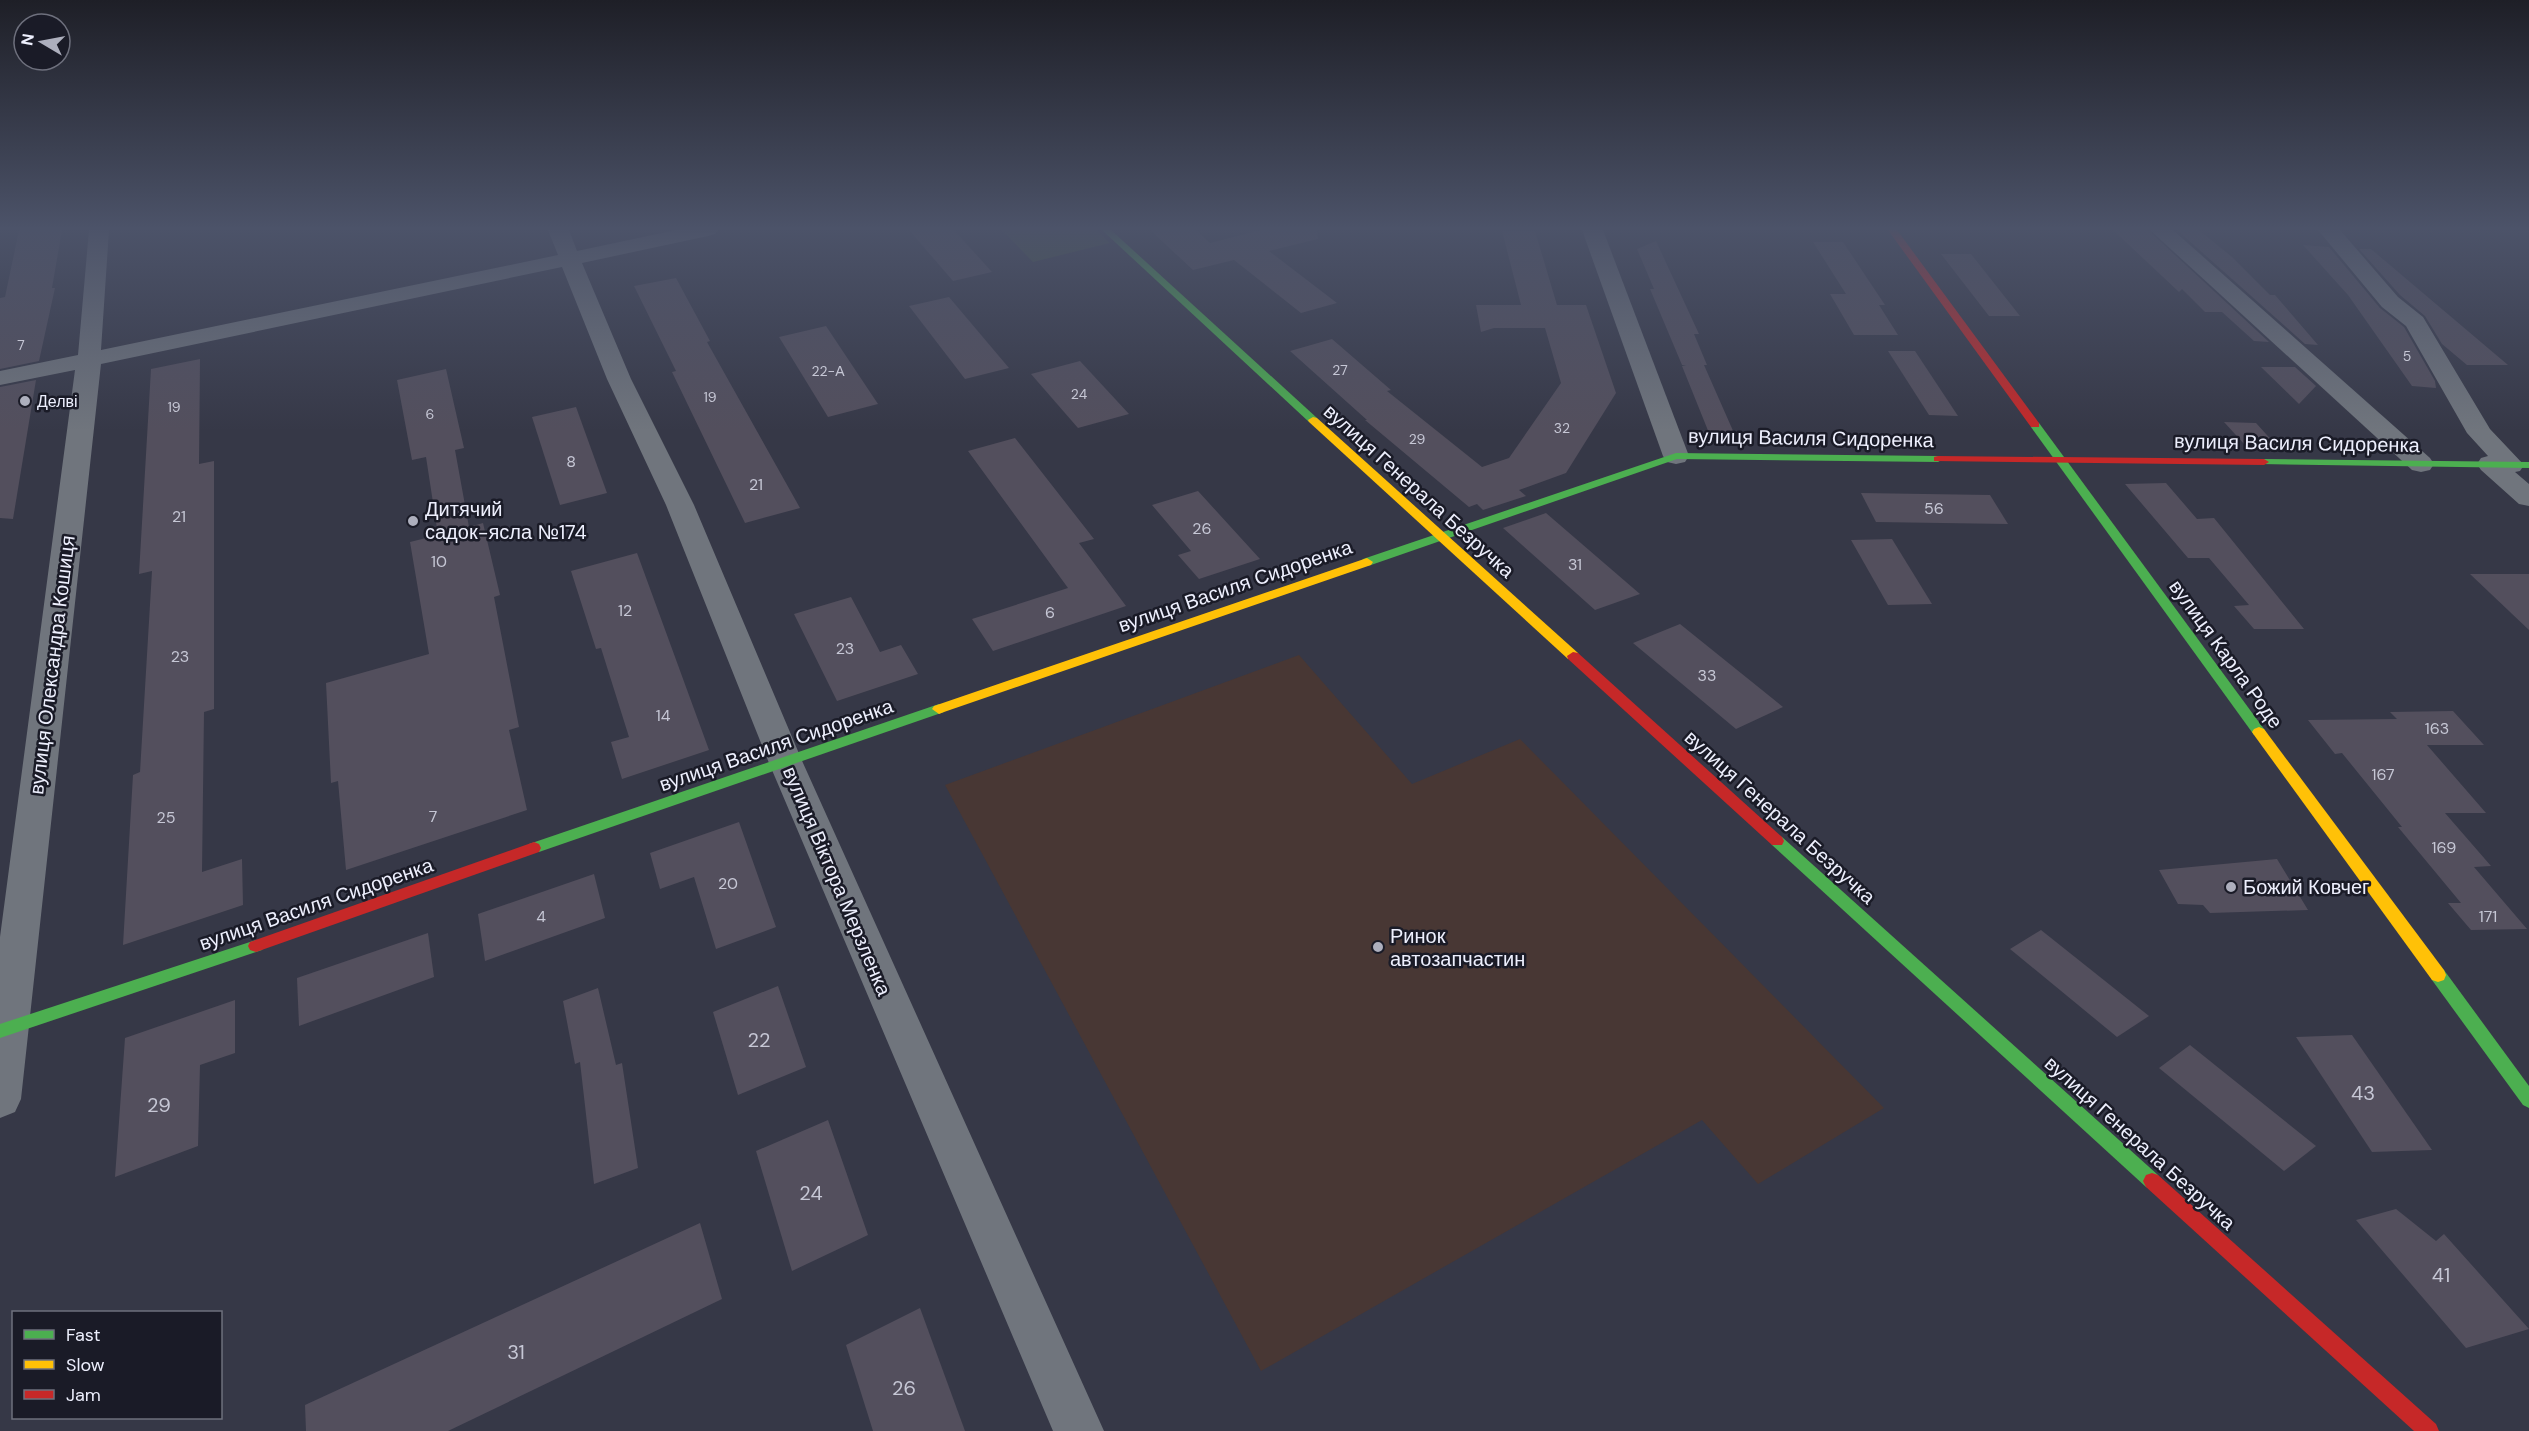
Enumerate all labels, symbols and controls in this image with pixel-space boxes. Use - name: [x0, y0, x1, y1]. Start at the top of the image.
- north arrow: [12, 12, 72, 72]
- text: N: [16, 32, 39, 47]
- house number: 7: [17, 336, 25, 354]
- house number: 5: [2403, 347, 2411, 365]
- house number: 27: [1332, 361, 1348, 379]
- house number: 22-А: [811, 362, 845, 380]
- house number: 24: [1071, 385, 1088, 403]
- house number: 19: [703, 388, 717, 406]
- place label: Делві: [37, 391, 78, 412]
- marker: Делві: [18, 394, 32, 408]
- house number: 19: [167, 398, 181, 416]
- street label: вулиця Генерала Безручка: [1318, 398, 1520, 584]
- house number: 6: [426, 405, 434, 423]
- house number: 32: [1554, 419, 1570, 437]
- street label: вулиця Василя Сидоренка: [1688, 423, 1935, 453]
- street label: вулиця Василя Сидоренка: [2174, 428, 2421, 458]
- house number: 29: [1409, 430, 1426, 448]
- house number: 8: [566, 451, 576, 472]
- house number: 21: [749, 474, 763, 495]
- place label: Дитячий садок-ясла №174: [425, 496, 587, 545]
- house number: 56: [1924, 498, 1944, 519]
- house number: 21: [172, 506, 186, 527]
- marker: Дитячий садок-ясла №174: [406, 514, 420, 528]
- house number: 26: [1192, 518, 1212, 539]
- street label: вулиця Василя Сидоренка: [1115, 533, 1356, 638]
- street label: вулиця Олександра Кошиця: [23, 534, 81, 796]
- house number: 10: [431, 551, 447, 572]
- house number: 31: [1568, 554, 1582, 575]
- street label: вулиця Карла Роде: [2163, 575, 2289, 733]
- house number: 12: [618, 600, 632, 621]
- house number: 6: [1045, 602, 1055, 623]
- house number: 23: [836, 638, 854, 659]
- house number: 23: [171, 646, 189, 667]
- house number: 33: [1698, 665, 1716, 686]
- street label: вулиця Василя Сидоренка: [656, 692, 897, 797]
- house number: 14: [656, 705, 671, 726]
- house number: 163: [2425, 718, 2449, 739]
- street label: вулиця Генерала Безручка: [1679, 724, 1881, 910]
- street label: вулиця Віктора Мерзленка: [777, 762, 897, 1000]
- house number: 167: [2371, 764, 2395, 785]
- house number: 7: [429, 806, 437, 827]
- house number: 25: [157, 807, 175, 828]
- house number: 169: [2432, 837, 2456, 858]
- street label: вулиця Василя Сидоренка: [196, 851, 437, 956]
- house number: 20: [718, 873, 738, 894]
- place label: Божий Ковчег: [2243, 874, 2369, 900]
- marker: Божий Ковчег: [2224, 880, 2238, 894]
- house number: 4: [536, 906, 546, 927]
- house number: 171: [2479, 906, 2497, 927]
- place label: Ринок автозапчастин: [1390, 923, 1525, 972]
- marker: Ринок автозапчастин: [1371, 940, 1385, 954]
- house number: 22: [747, 1027, 771, 1053]
- street label: вулиця Генерала Безручка: [2039, 1050, 2241, 1236]
- house number: 43: [2351, 1080, 2375, 1106]
- house number: 29: [147, 1092, 171, 1118]
- house number: 24: [799, 1180, 823, 1206]
- house number: 41: [2432, 1262, 2450, 1288]
- legend: [12, 1311, 222, 1419]
- text: Fast: [66, 1323, 101, 1347]
- house number: 31: [507, 1339, 525, 1365]
- text: Slow: [66, 1353, 105, 1377]
- house number: 26: [892, 1375, 916, 1401]
- text: Jam: [66, 1383, 101, 1407]

